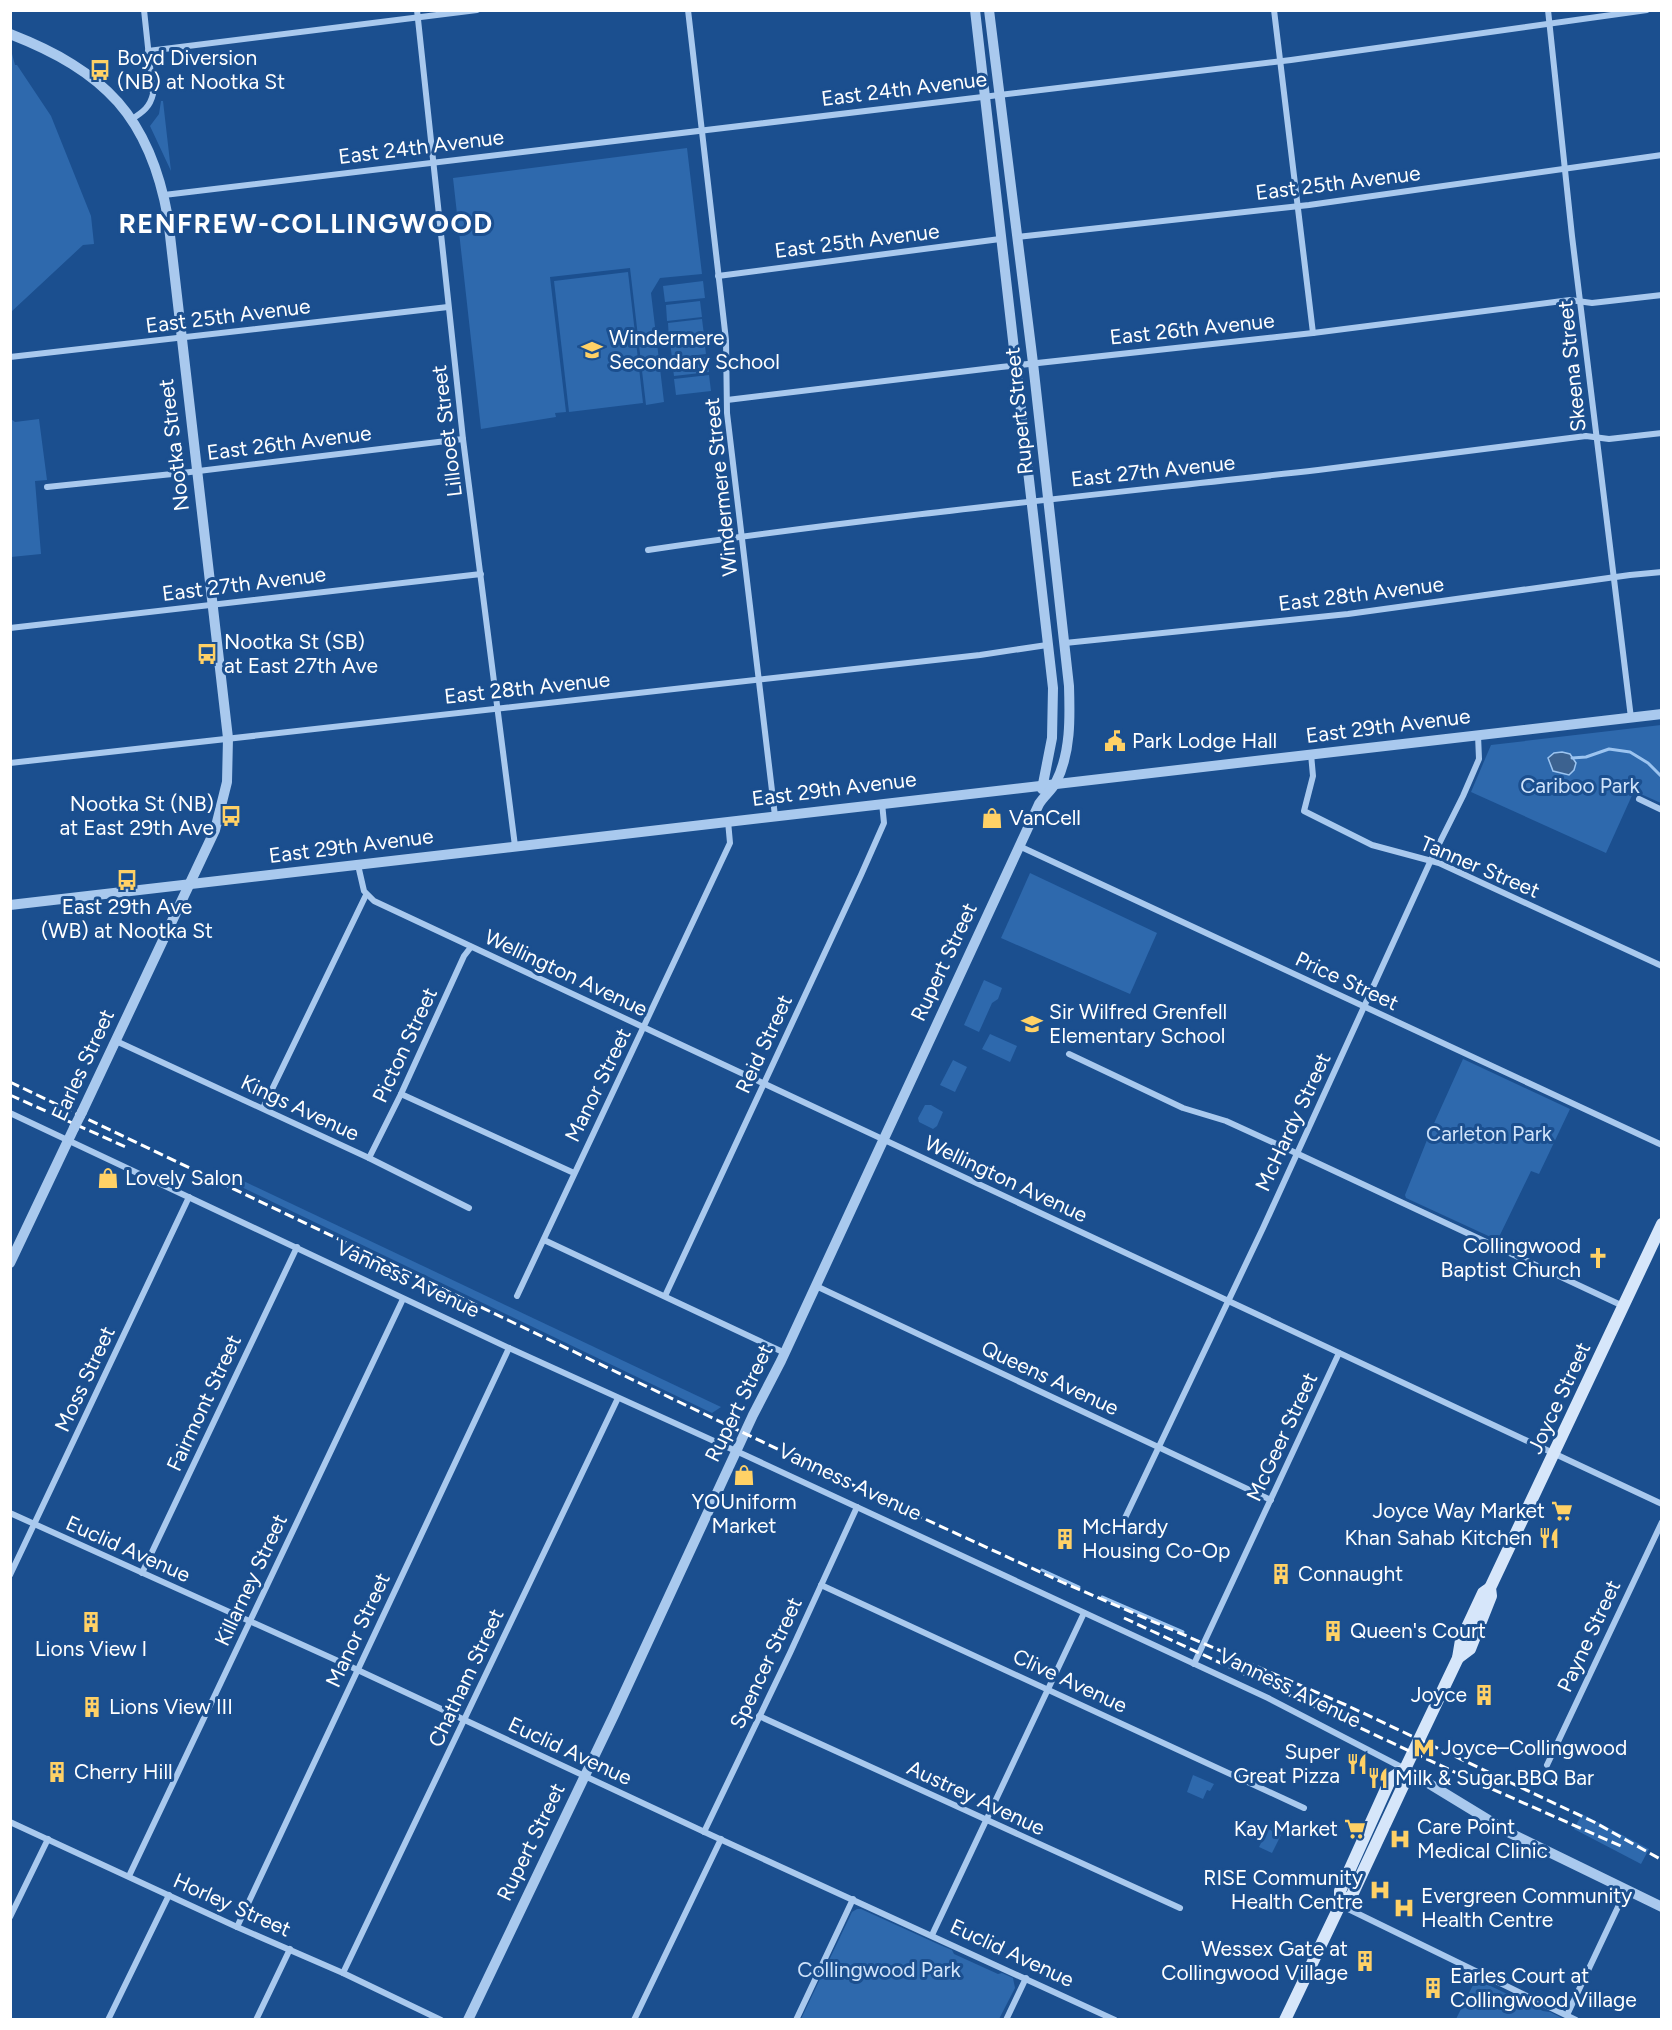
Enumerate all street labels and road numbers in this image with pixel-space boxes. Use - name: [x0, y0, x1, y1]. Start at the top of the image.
- street label: East 24th Avenue: [820, 66, 988, 111]
- street label: East 24th Avenue: [337, 124, 505, 169]
- street label: East 25th Avenue: [1254, 160, 1422, 205]
- street label: East 25th Avenue: [773, 218, 941, 263]
- street label: East 25th Avenue: [144, 293, 312, 338]
- street label: Skeena Street: [1552, 299, 1591, 433]
- street label: East 26th Avenue: [1108, 307, 1276, 350]
- street label: Rupert Street: [999, 346, 1038, 476]
- street label: Lillooet Street: [426, 364, 467, 498]
- street label: Nootka Street: [153, 377, 194, 513]
- street label: Windermere Street: [699, 396, 742, 578]
- street label: East 26th Avenue: [205, 420, 373, 465]
- street label: East 27th Avenue: [1070, 449, 1236, 492]
- street label: East 27th Avenue: [161, 561, 327, 606]
- street label: East 28th Avenue: [1277, 571, 1445, 616]
- street label: East 28th Avenue: [443, 666, 611, 709]
- street label: East 29th Avenue: [1304, 703, 1472, 748]
- street label: East 29th Avenue: [750, 766, 918, 811]
- street label: East 29th Avenue: [267, 823, 435, 868]
- street label: Tanner Street: [1417, 830, 1544, 903]
- street label: Rupert Street: [905, 899, 982, 1025]
- street label: Wellington Avenue: [481, 924, 652, 1021]
- street label: Price Street: [1292, 946, 1403, 1015]
- street label: Picton Street: [367, 983, 442, 1106]
- street label: Reid Street: [730, 991, 797, 1097]
- street label: Earles Street: [46, 1005, 119, 1124]
- street label: Manor Street: [559, 1024, 636, 1146]
- street label: McHardy Street: [1250, 1048, 1336, 1195]
- street label: Kings Avenue: [237, 1069, 363, 1146]
- street label: Wellington Avenue: [921, 1130, 1092, 1227]
- street label: Vanness Avenue: [333, 1234, 484, 1323]
- street label: Moss Street: [49, 1322, 120, 1436]
- street label: Fairmont Street: [161, 1331, 246, 1475]
- street label: Queens Avenue: [978, 1335, 1123, 1420]
- street label: Joyce Street: [1522, 1338, 1595, 1458]
- street label: Rupert Street: [699, 1340, 778, 1466]
- street label: McGeer Street: [1241, 1368, 1322, 1505]
- street label: Vanness Avenue: [775, 1437, 926, 1526]
- street label: Euclid Avenue: [62, 1510, 194, 1587]
- street label: Killarney Street: [209, 1510, 292, 1650]
- street label: Manor Street: [320, 1569, 395, 1691]
- street label: Payne Street: [1552, 1576, 1625, 1696]
- street label: Spencer Street: [724, 1593, 807, 1733]
- street label: Chatham Street: [423, 1605, 509, 1751]
- street label: Vanness Avenue: [1215, 1642, 1365, 1733]
- street label: Clive Avenue: [1009, 1643, 1131, 1718]
- street label: Euclid Avenue: [504, 1711, 636, 1790]
- street label: Austrey Avenue: [903, 1755, 1049, 1840]
- street label: Rupert Street: [491, 1779, 570, 1905]
- street label: Horley Street: [170, 1868, 295, 1942]
- street label: Euclid Avenue: [946, 1913, 1078, 1992]

